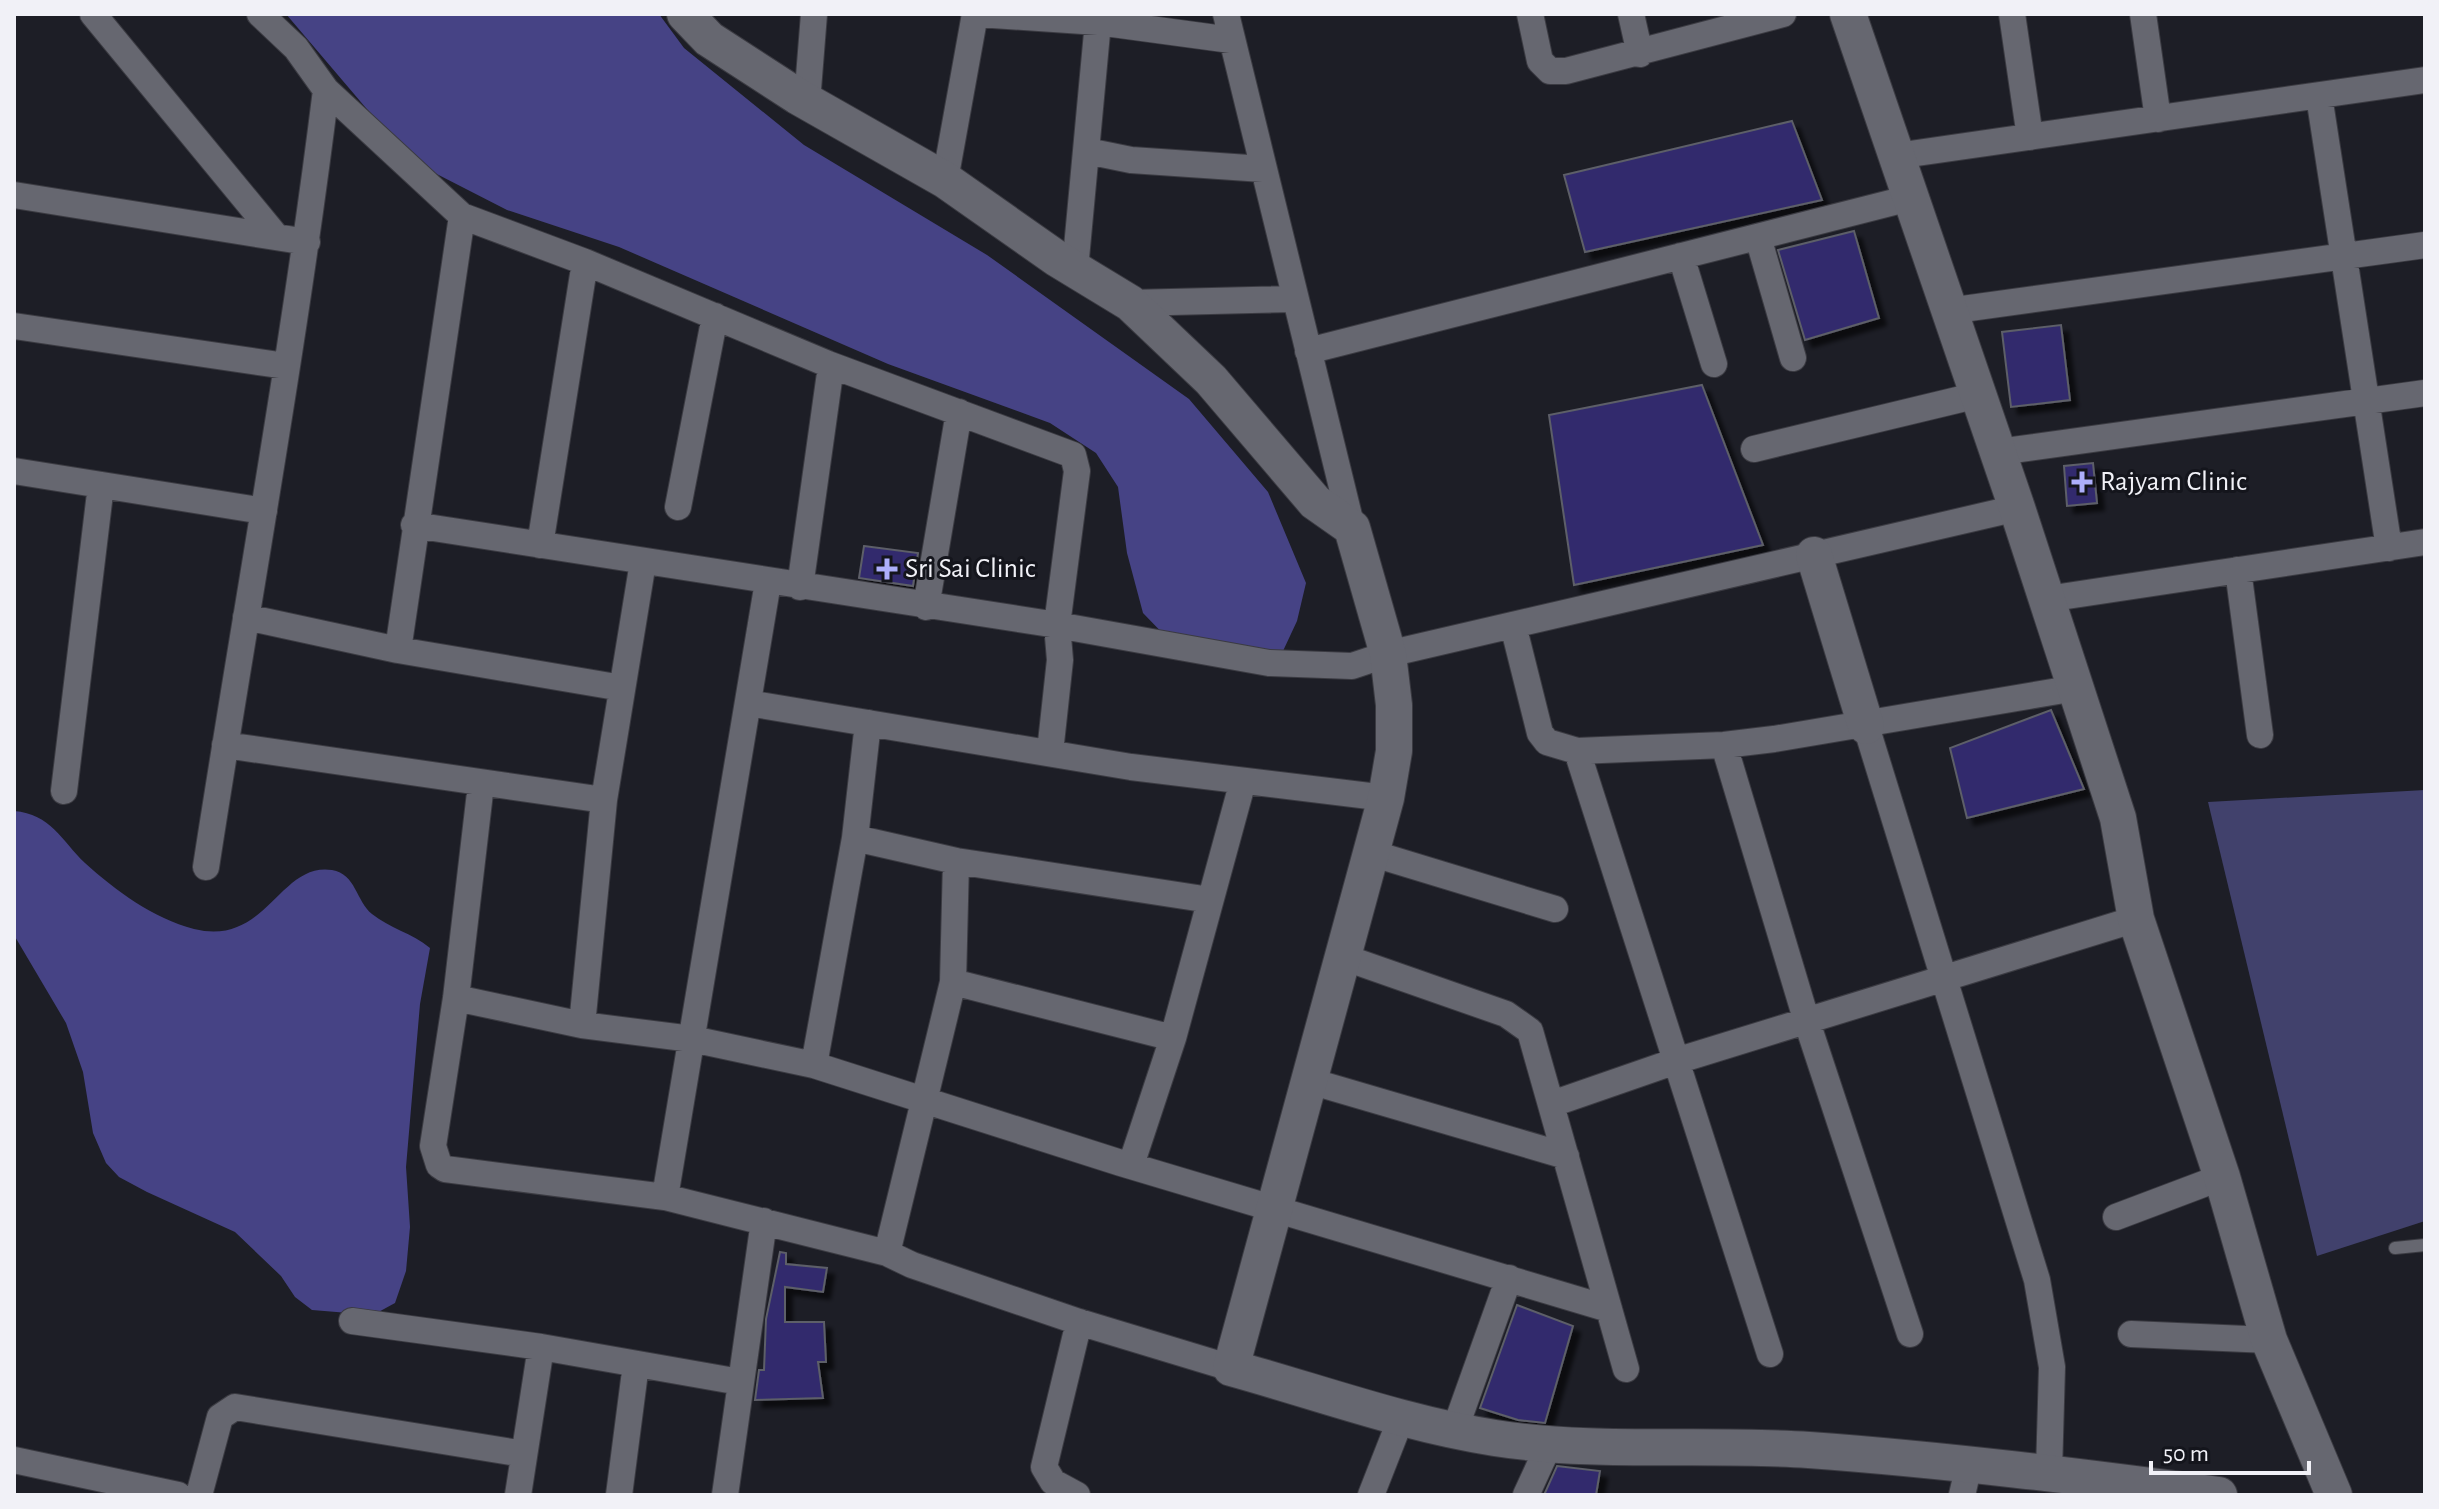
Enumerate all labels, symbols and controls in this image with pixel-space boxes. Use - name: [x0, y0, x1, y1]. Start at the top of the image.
- place label: Rajyam Clinic: [2100, 468, 2247, 496]
- marker: Rajyam Clinic: [2071, 471, 2093, 493]
- place label: Sri Sai Clinic: [905, 555, 1036, 583]
- marker: Sri Sai Clinic: [876, 558, 898, 580]
- scale bar: [2151, 1425, 2309, 1475]
- text: 50 m: [2163, 1442, 2209, 1466]

